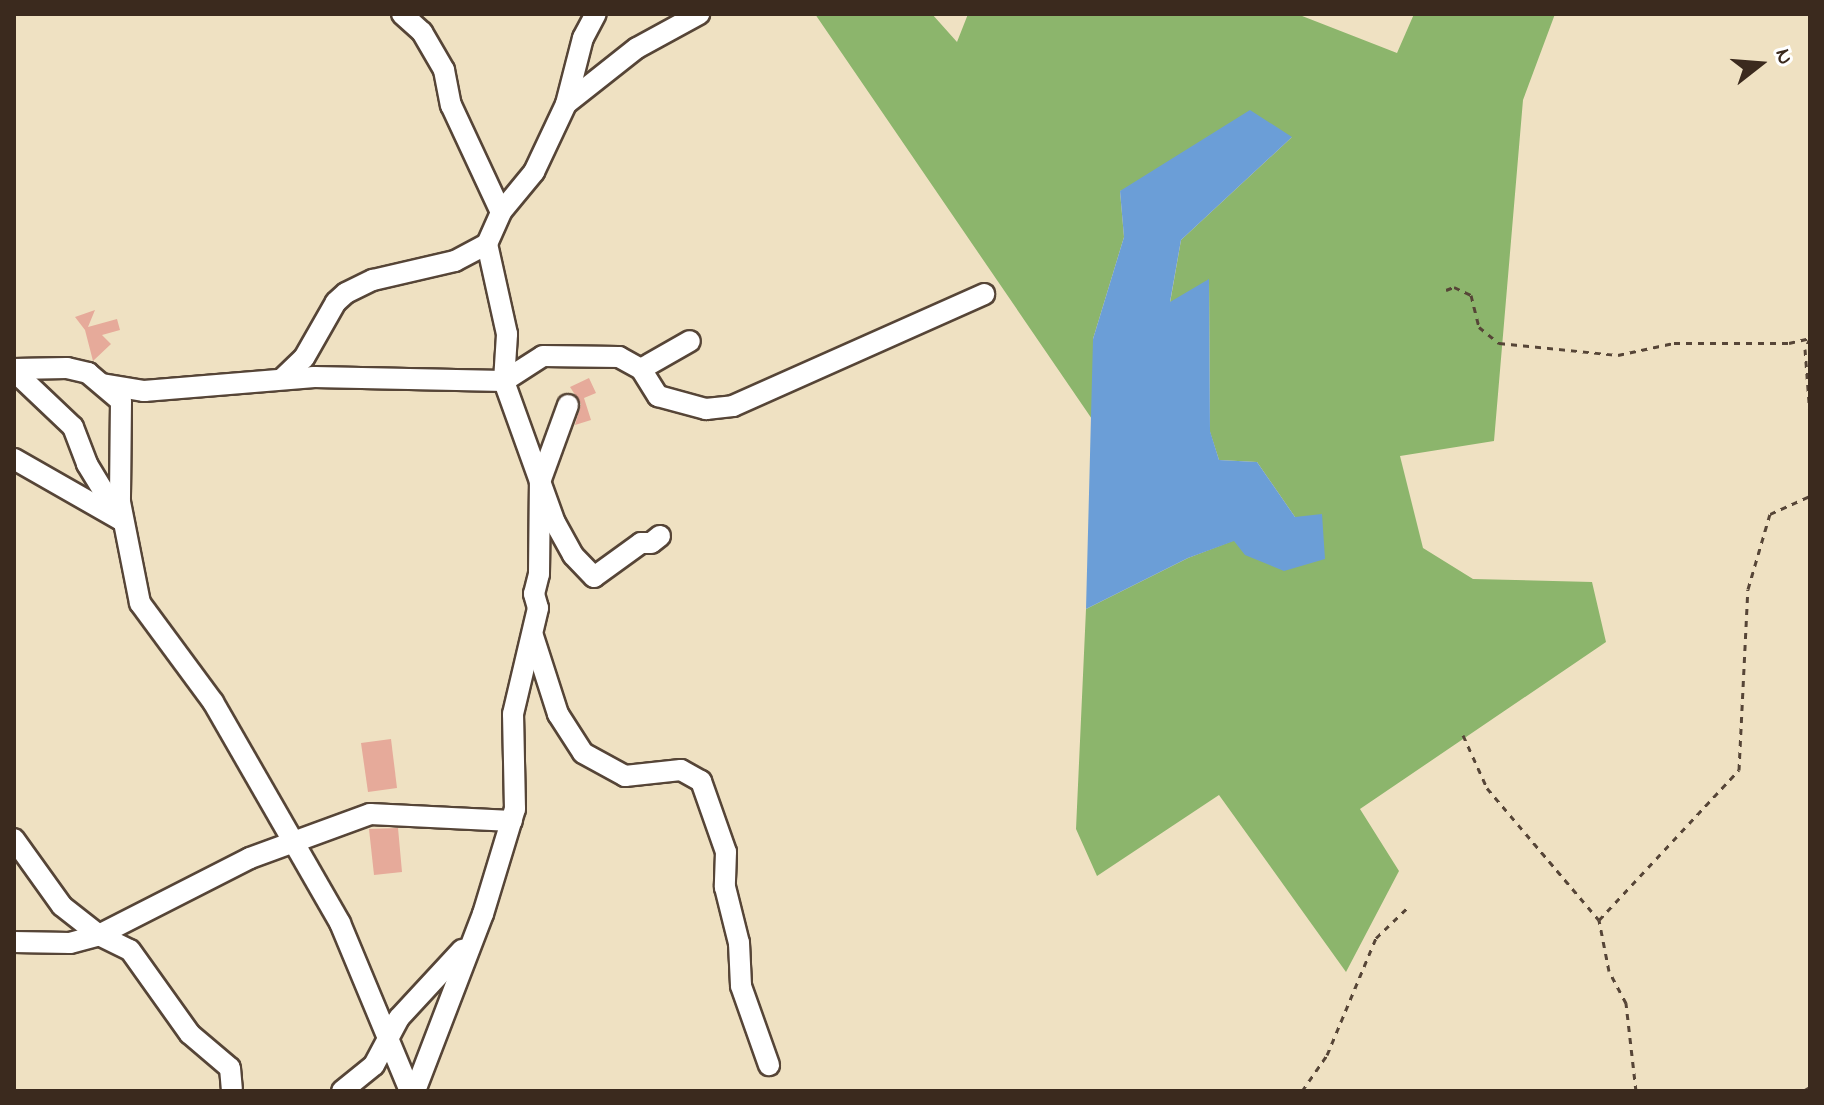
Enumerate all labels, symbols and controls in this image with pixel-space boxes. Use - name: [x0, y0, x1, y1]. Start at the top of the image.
- north arrow: [1720, 24, 1800, 104]
- text: N: [1765, 45, 1800, 69]

